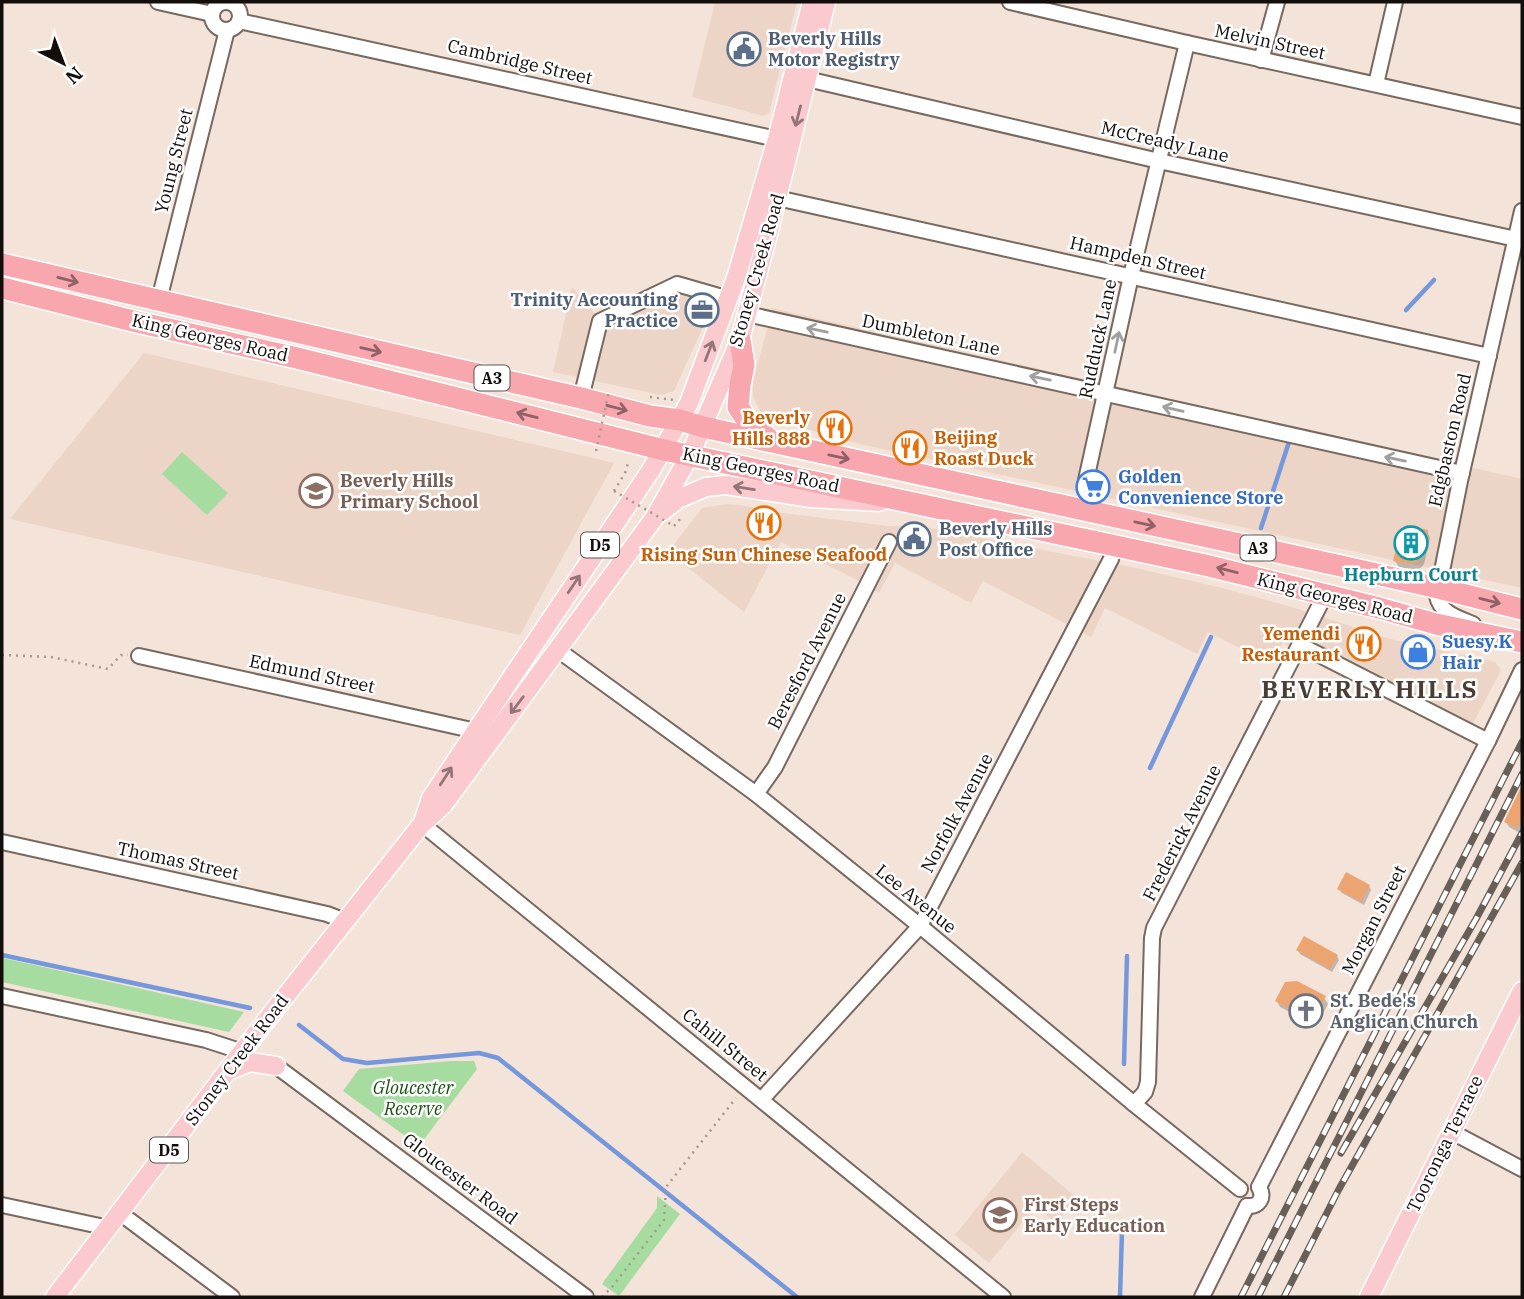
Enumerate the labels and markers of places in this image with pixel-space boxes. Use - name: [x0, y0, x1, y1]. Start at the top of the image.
- place label: Beverly Hills Motor Registry: [768, 27, 900, 71]
- public building icon: Beverly Hills Motor Registry: [725, 30, 763, 68]
- place label: Trinity Accounting Practice: [511, 288, 679, 332]
- office icon: Trinity Accounting Practice: [683, 291, 721, 329]
- place label: Beverly Hills 888: [732, 406, 811, 450]
- restaurant icon: Beverly Hills 888: [816, 409, 854, 447]
- place label: Beijing Roast Duck: [934, 426, 1034, 470]
- restaurant icon: Beijing Roast Duck: [891, 429, 929, 467]
- place label: Golden Convenience Store: [1118, 465, 1284, 509]
- supermarket icon: Golden Convenience Store: [1074, 468, 1112, 506]
- place label: Beverly Hills Primary School: [340, 469, 478, 513]
- school or university icon: Beverly Hills Primary School: [297, 472, 335, 510]
- restaurant icon: Rising Sun Chinese Seafood: [745, 504, 783, 542]
- place label: Beverly Hills Post Office: [939, 517, 1052, 561]
- public building icon: Beverly Hills Post Office: [895, 520, 933, 558]
- building icon: Hepburn Court: [1392, 524, 1430, 562]
- place label: Rising Sun Chinese Seafood: [641, 543, 887, 566]
- place label: Hepburn Court: [1344, 563, 1478, 586]
- place label: Yemendi Restaurant: [1242, 622, 1340, 666]
- restaurant icon: Yemendi Restaurant: [1345, 625, 1383, 663]
- place label: Suesy.K Hair: [1442, 630, 1512, 674]
- shop icon: Suesy.K Hair: [1399, 633, 1437, 671]
- place label: St. Bede's Anglican Church: [1330, 989, 1479, 1033]
- church icon: St. Bede's Anglican Church: [1287, 992, 1325, 1030]
- place label: First Steps Early Education: [1024, 1193, 1165, 1237]
- school or university icon: First Steps Early Education: [981, 1196, 1019, 1234]

